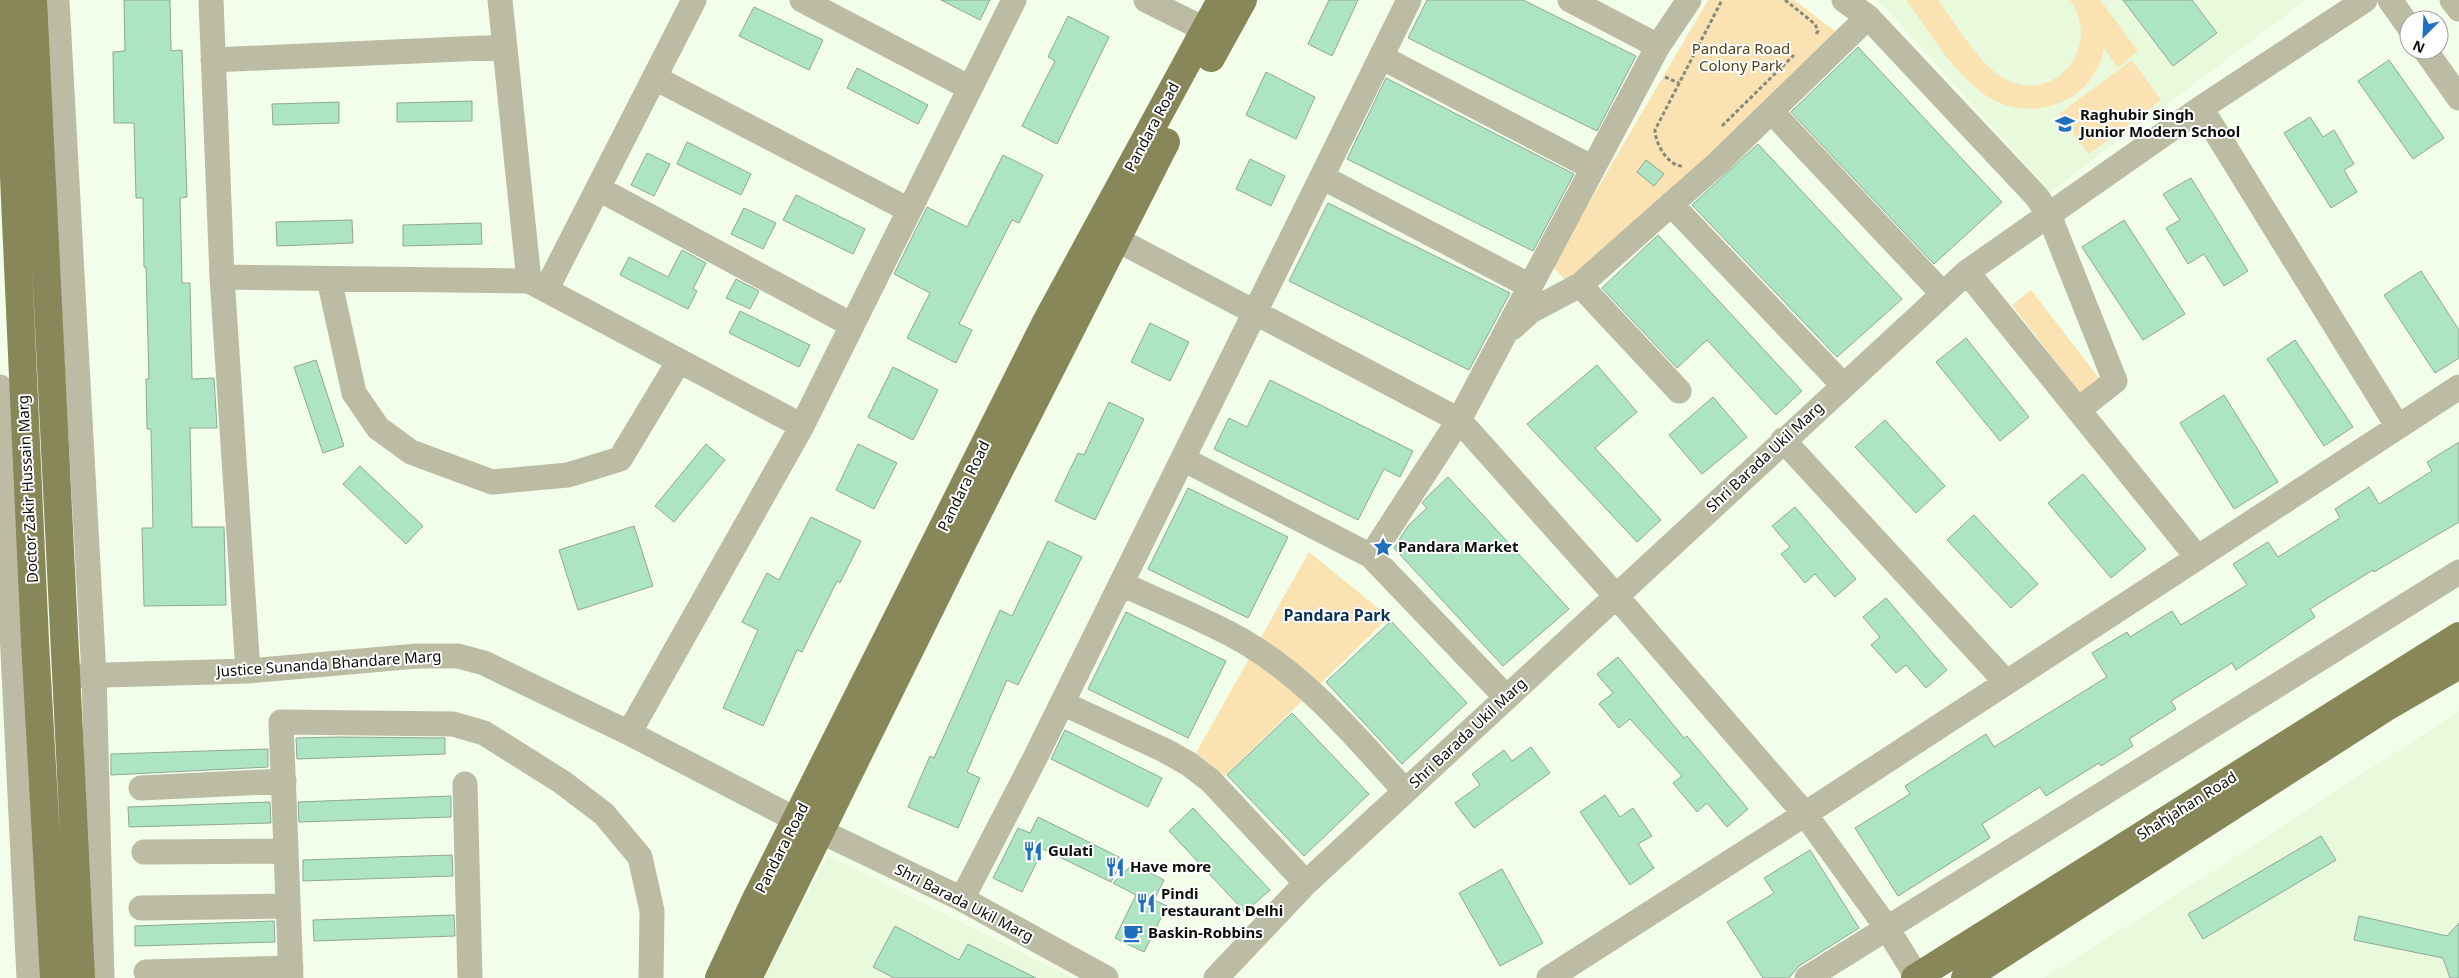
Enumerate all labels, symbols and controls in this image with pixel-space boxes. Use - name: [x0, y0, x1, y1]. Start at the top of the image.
- north arrow: [2399, 10, 2449, 60]
- text: N: [2409, 36, 2428, 58]
- park label: Pandara Road Colony Park: [1692, 38, 1790, 75]
- street label: Pandara Road: [1119, 78, 1183, 175]
- place label: Raghubir Singh Junior Modern School: [2078, 104, 2240, 141]
- school or university icon: Raghubir Singh Junior Modern School: [2054, 113, 2076, 135]
- street label: Doctor Zakir Hussain Marg: [12, 395, 42, 584]
- street label: Shri Barada Ukil Marg: [1701, 397, 1827, 516]
- street label: Pandara Road: [932, 437, 994, 534]
- place icon: Pandara Market: [1372, 536, 1394, 558]
- place label: Pandara Market: [1398, 536, 1519, 556]
- district label: Pandara Park: [1284, 604, 1390, 626]
- street label: Justice Sunanda Bhandare Marg: [214, 645, 442, 681]
- street label: Shri Barada Ukil Marg: [1404, 673, 1530, 792]
- street label: Shahjahan Road: [2133, 766, 2240, 844]
- street label: Pandara Road: [750, 799, 812, 896]
- restaurant icon: Gulati: [1022, 840, 1044, 862]
- place label: Gulati: [1048, 840, 1093, 860]
- restaurant icon: Have more: [1104, 856, 1126, 878]
- place label: Have more: [1130, 856, 1211, 876]
- street label: Shri Barada Ukil Marg: [892, 858, 1037, 946]
- place label: Pindi restaurant Delhi: [1161, 883, 1283, 920]
- restaurant icon: Pindi restaurant Delhi: [1135, 892, 1157, 914]
- cafe icon: Baskin-Robbins: [1122, 922, 1144, 944]
- place label: Baskin-Robbins: [1148, 922, 1263, 942]

